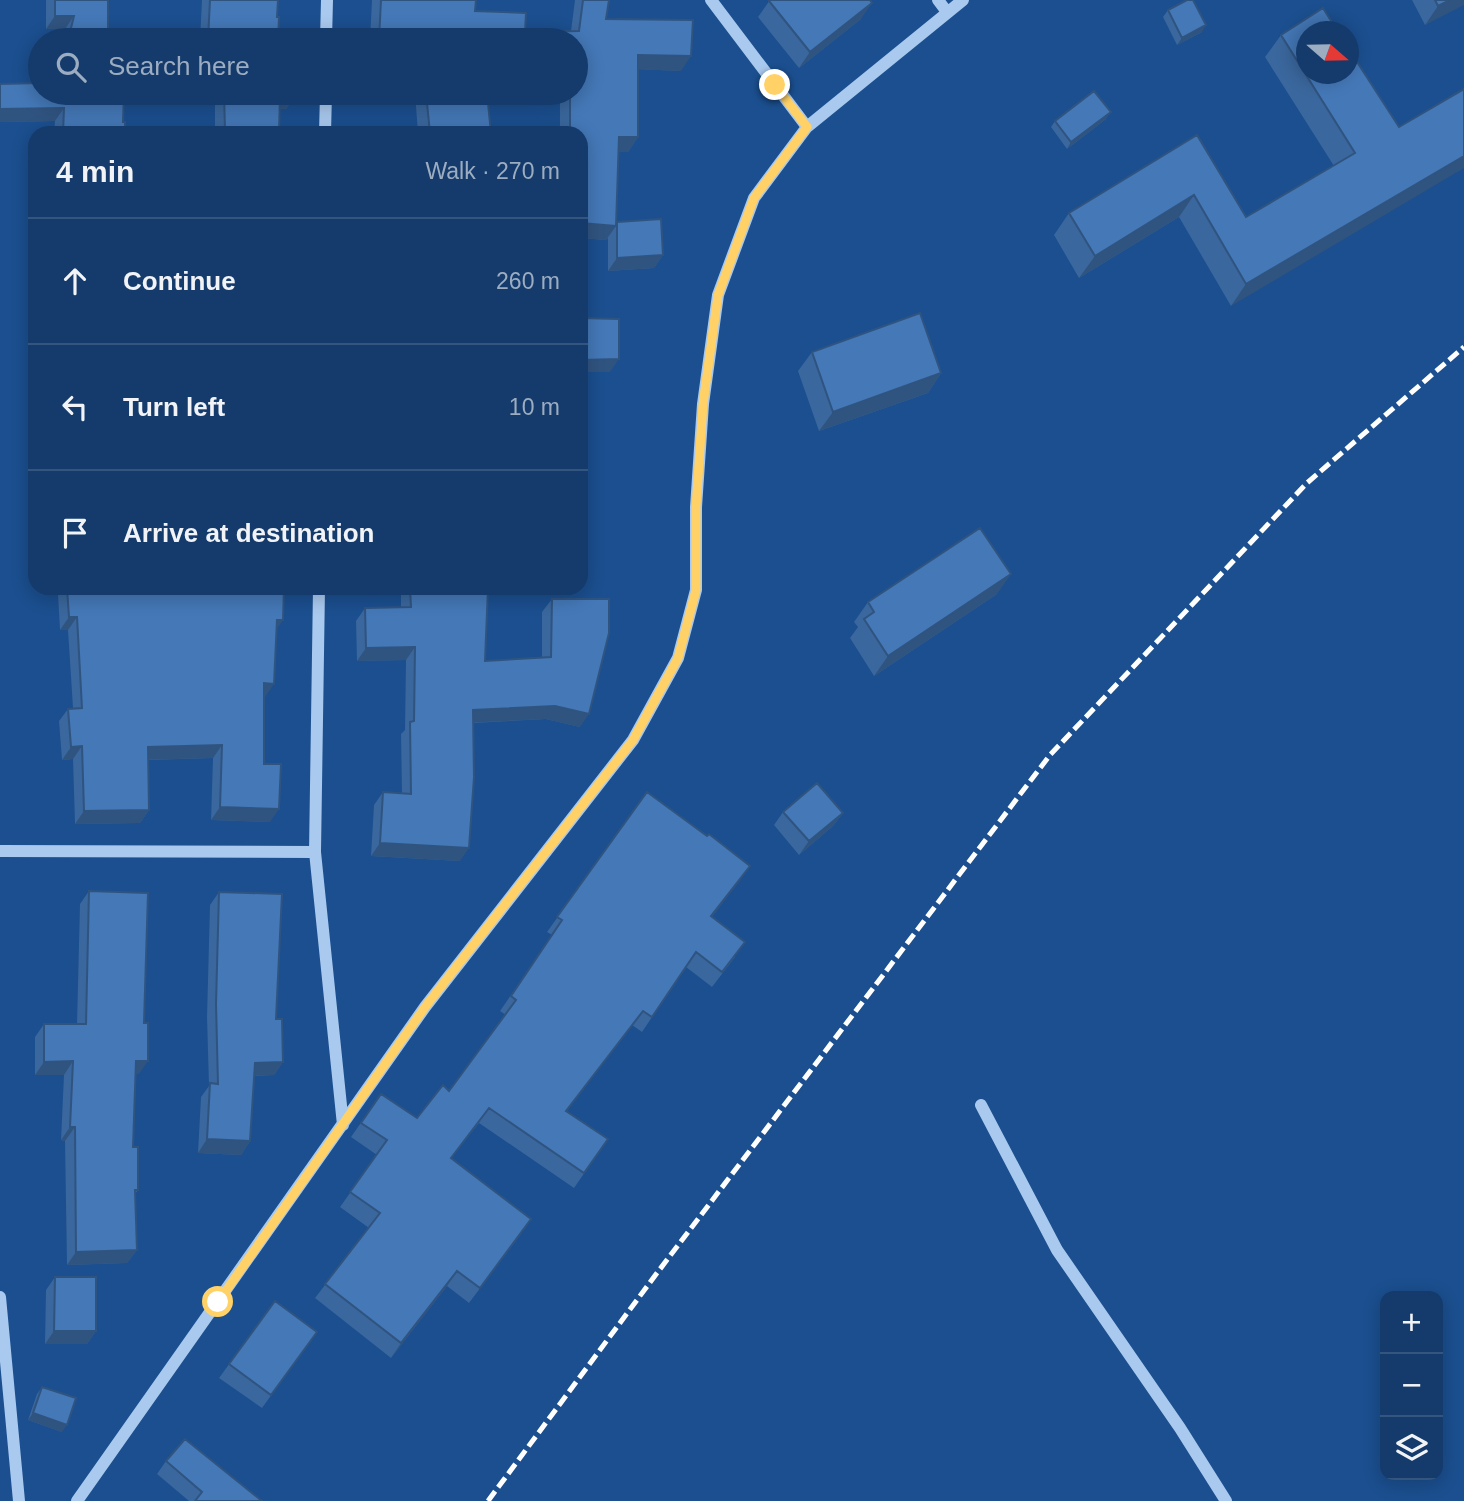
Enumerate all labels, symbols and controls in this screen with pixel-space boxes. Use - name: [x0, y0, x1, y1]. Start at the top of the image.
- north arrow: [1296, 21, 1359, 84]
- search box: [28, 28, 588, 105]
- icon: search: [52, 48, 90, 86]
- text: Search here: [108, 51, 250, 81]
- route end: [759, 69, 790, 100]
- text: 4 min: [56, 155, 134, 188]
- text: Walk · 270 m: [425, 158, 560, 184]
- icon: ahead: [56, 262, 94, 300]
- text: Continue: [123, 266, 236, 296]
- text: 260 m: [496, 268, 560, 294]
- icon: left: [56, 388, 94, 426]
- text: Turn left: [123, 392, 225, 422]
- text: 10 m: [509, 394, 560, 420]
- icon: arrive: [56, 514, 94, 552]
- text: Arrive at destination: [123, 518, 374, 548]
- route start: [202, 1286, 233, 1317]
- map controls: [1380, 1291, 1443, 1480]
- button: +: [1380, 1291, 1443, 1354]
- button: −: [1380, 1354, 1443, 1417]
- button: layers: [1380, 1417, 1443, 1480]

